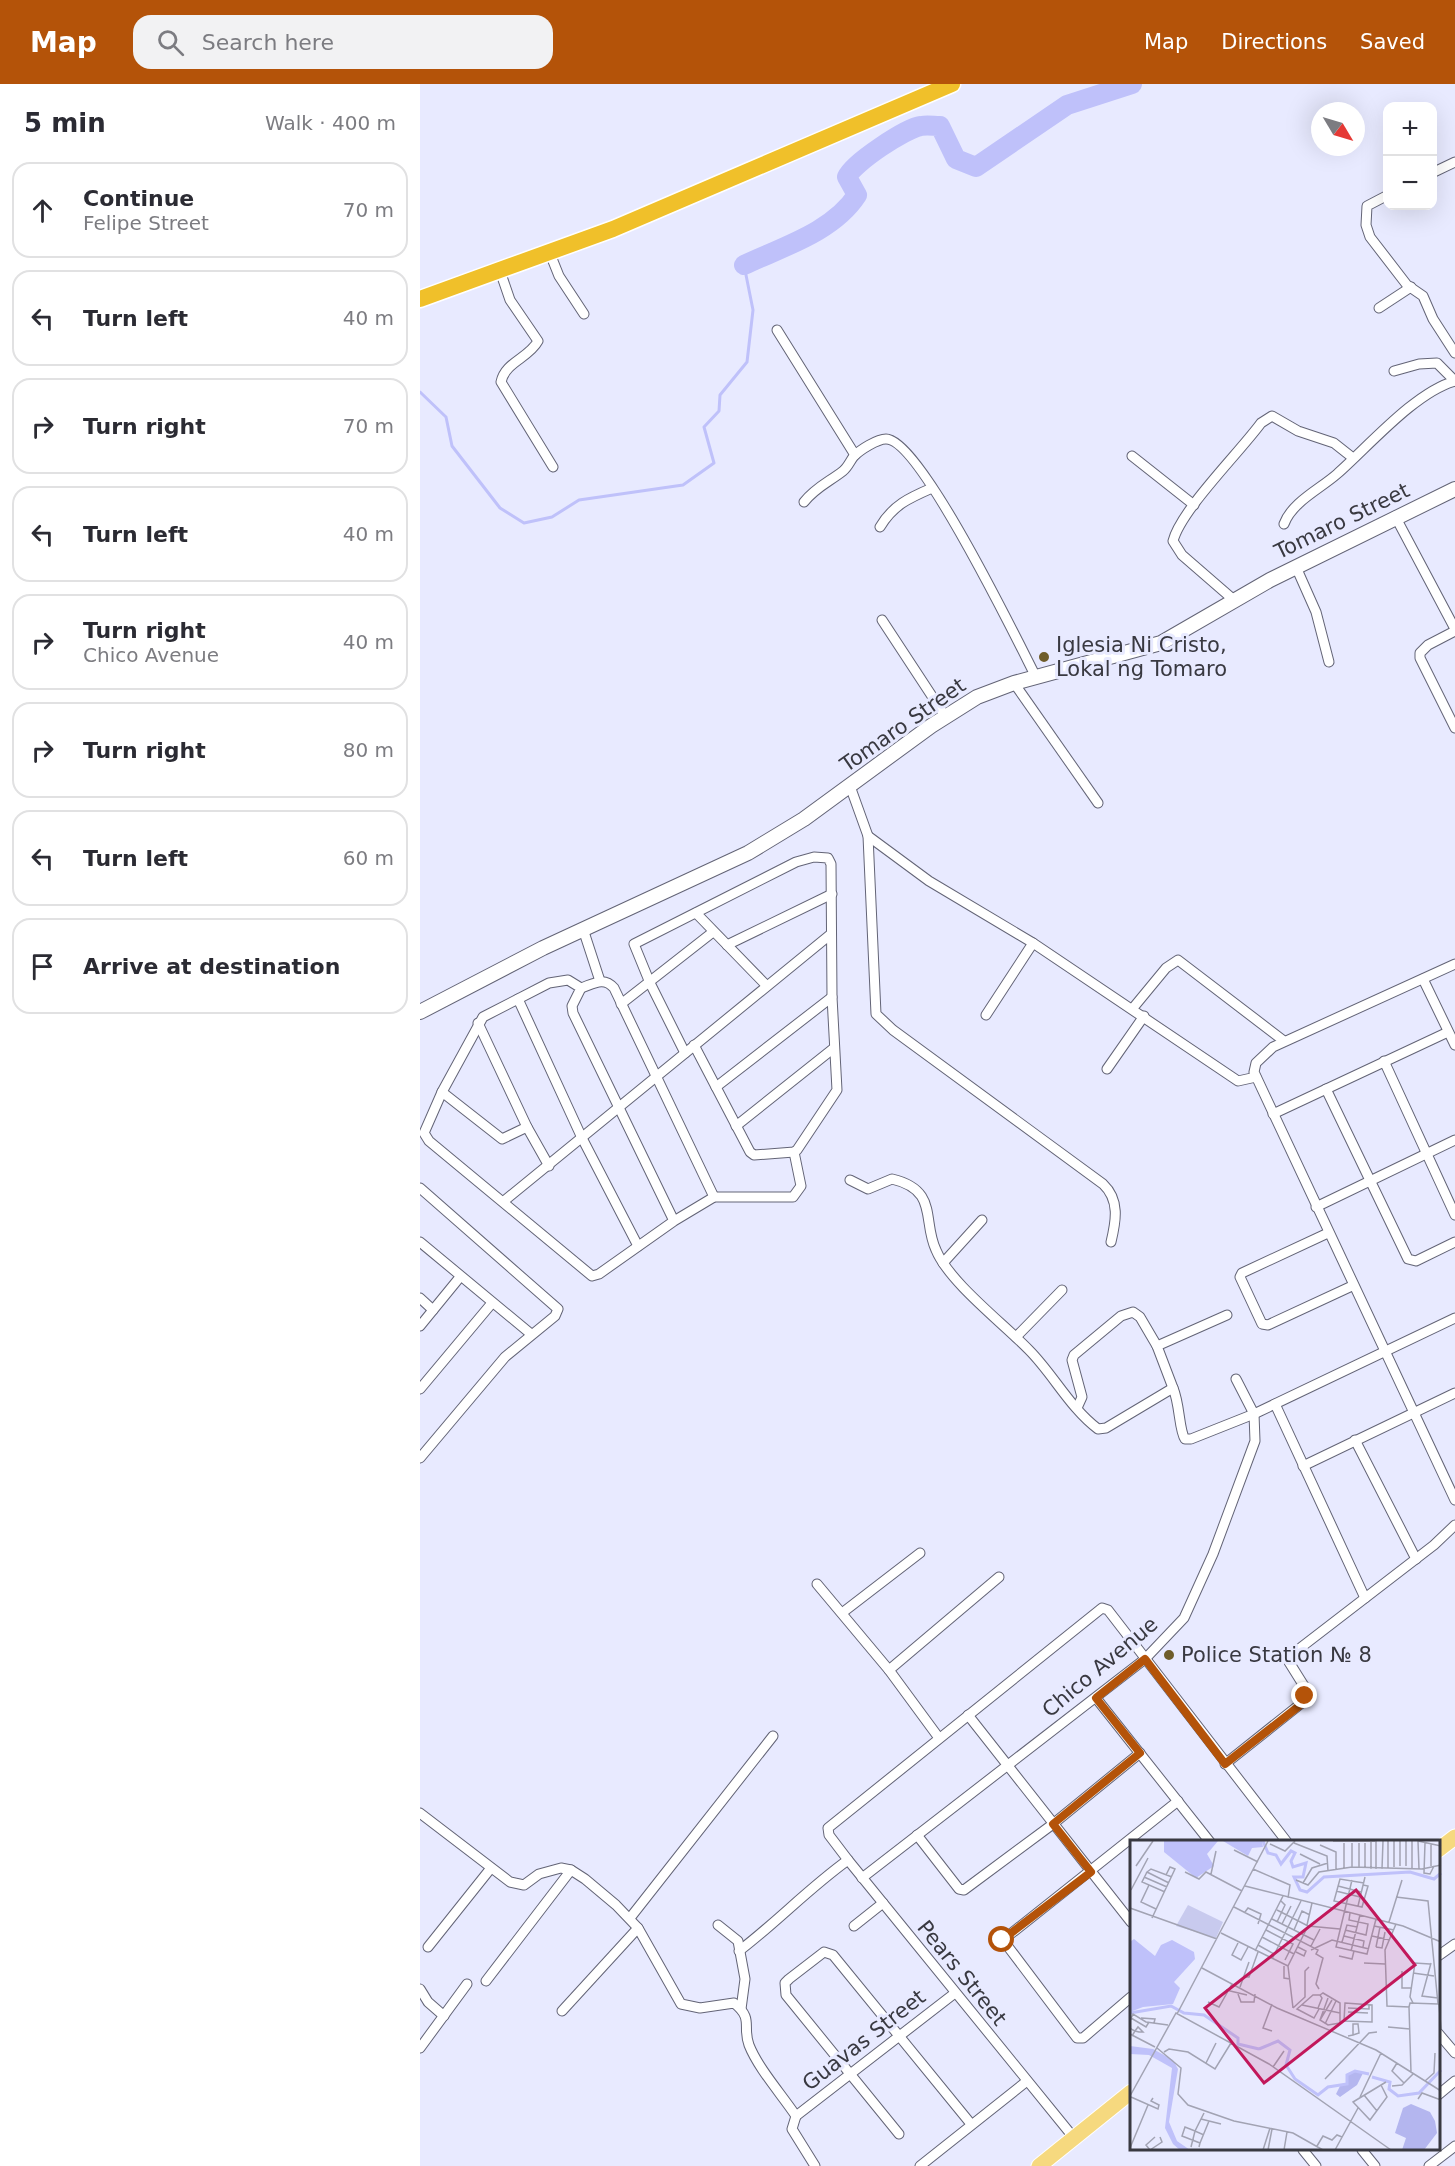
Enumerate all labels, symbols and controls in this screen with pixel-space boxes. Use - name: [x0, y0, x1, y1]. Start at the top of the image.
- search box: [133, 15, 553, 69]
- text: Map: [30, 26, 97, 59]
- icon: search: [154, 26, 187, 59]
- text: Search here: [202, 30, 334, 55]
- text: Map: [1144, 30, 1188, 54]
- text: Directions: [1221, 30, 1327, 54]
- text: Saved: [1360, 30, 1425, 54]
- north arrow: [1311, 102, 1365, 156]
- map controls: [1383, 102, 1437, 210]
- button: +: [1383, 102, 1437, 156]
- text: 5 min: [24, 108, 106, 138]
- text: Walk · 400 m: [265, 111, 396, 135]
- button: −: [1383, 156, 1437, 210]
- text: Continue: [83, 186, 194, 211]
- icon: ahead: [26, 194, 59, 227]
- text: 70 m: [343, 198, 394, 222]
- text: Felipe Street: [83, 211, 209, 235]
- icon: left: [26, 302, 59, 335]
- text: Turn left: [83, 306, 188, 331]
- text: 40 m: [343, 306, 394, 330]
- icon: right: [26, 410, 59, 443]
- text: Turn right: [83, 414, 206, 439]
- text: 70 m: [343, 414, 394, 438]
- street label: Tomaro Street: [1270, 478, 1413, 564]
- icon: left: [26, 518, 59, 551]
- text: Turn left: [83, 522, 188, 547]
- text: 40 m: [343, 522, 394, 546]
- text: Turn right: [83, 618, 206, 643]
- icon: right: [26, 626, 59, 659]
- text: 40 m: [343, 630, 394, 654]
- place label: Iglesia Ni Cristo, Lokal ng Tomaro: [1056, 633, 1227, 681]
- text: Chico Avenue: [83, 643, 219, 667]
- marker: Iglesia Ni Cristo, Lokal ng Tomaro: [1037, 650, 1051, 664]
- street label: Tomaro Street: [835, 673, 970, 778]
- icon: right: [26, 734, 59, 767]
- text: Turn right: [83, 738, 206, 763]
- text: 80 m: [343, 738, 394, 762]
- icon: left: [26, 842, 59, 875]
- text: Turn left: [83, 846, 188, 871]
- text: 60 m: [343, 846, 394, 870]
- icon: arrive: [26, 950, 59, 983]
- text: Arrive at destination: [83, 954, 340, 979]
- street label: Chico Avenue: [1038, 1612, 1162, 1722]
- place label: Police Station № 8: [1181, 1643, 1372, 1667]
- marker: Police Station № 8: [1162, 1648, 1176, 1662]
- route end: [1291, 1682, 1317, 1708]
- inset map: [1130, 1840, 1440, 2151]
- street label: Pears Street: [912, 1916, 1012, 2030]
- route start: [988, 1926, 1014, 1952]
- street label: Guavas Street: [798, 1985, 930, 2095]

